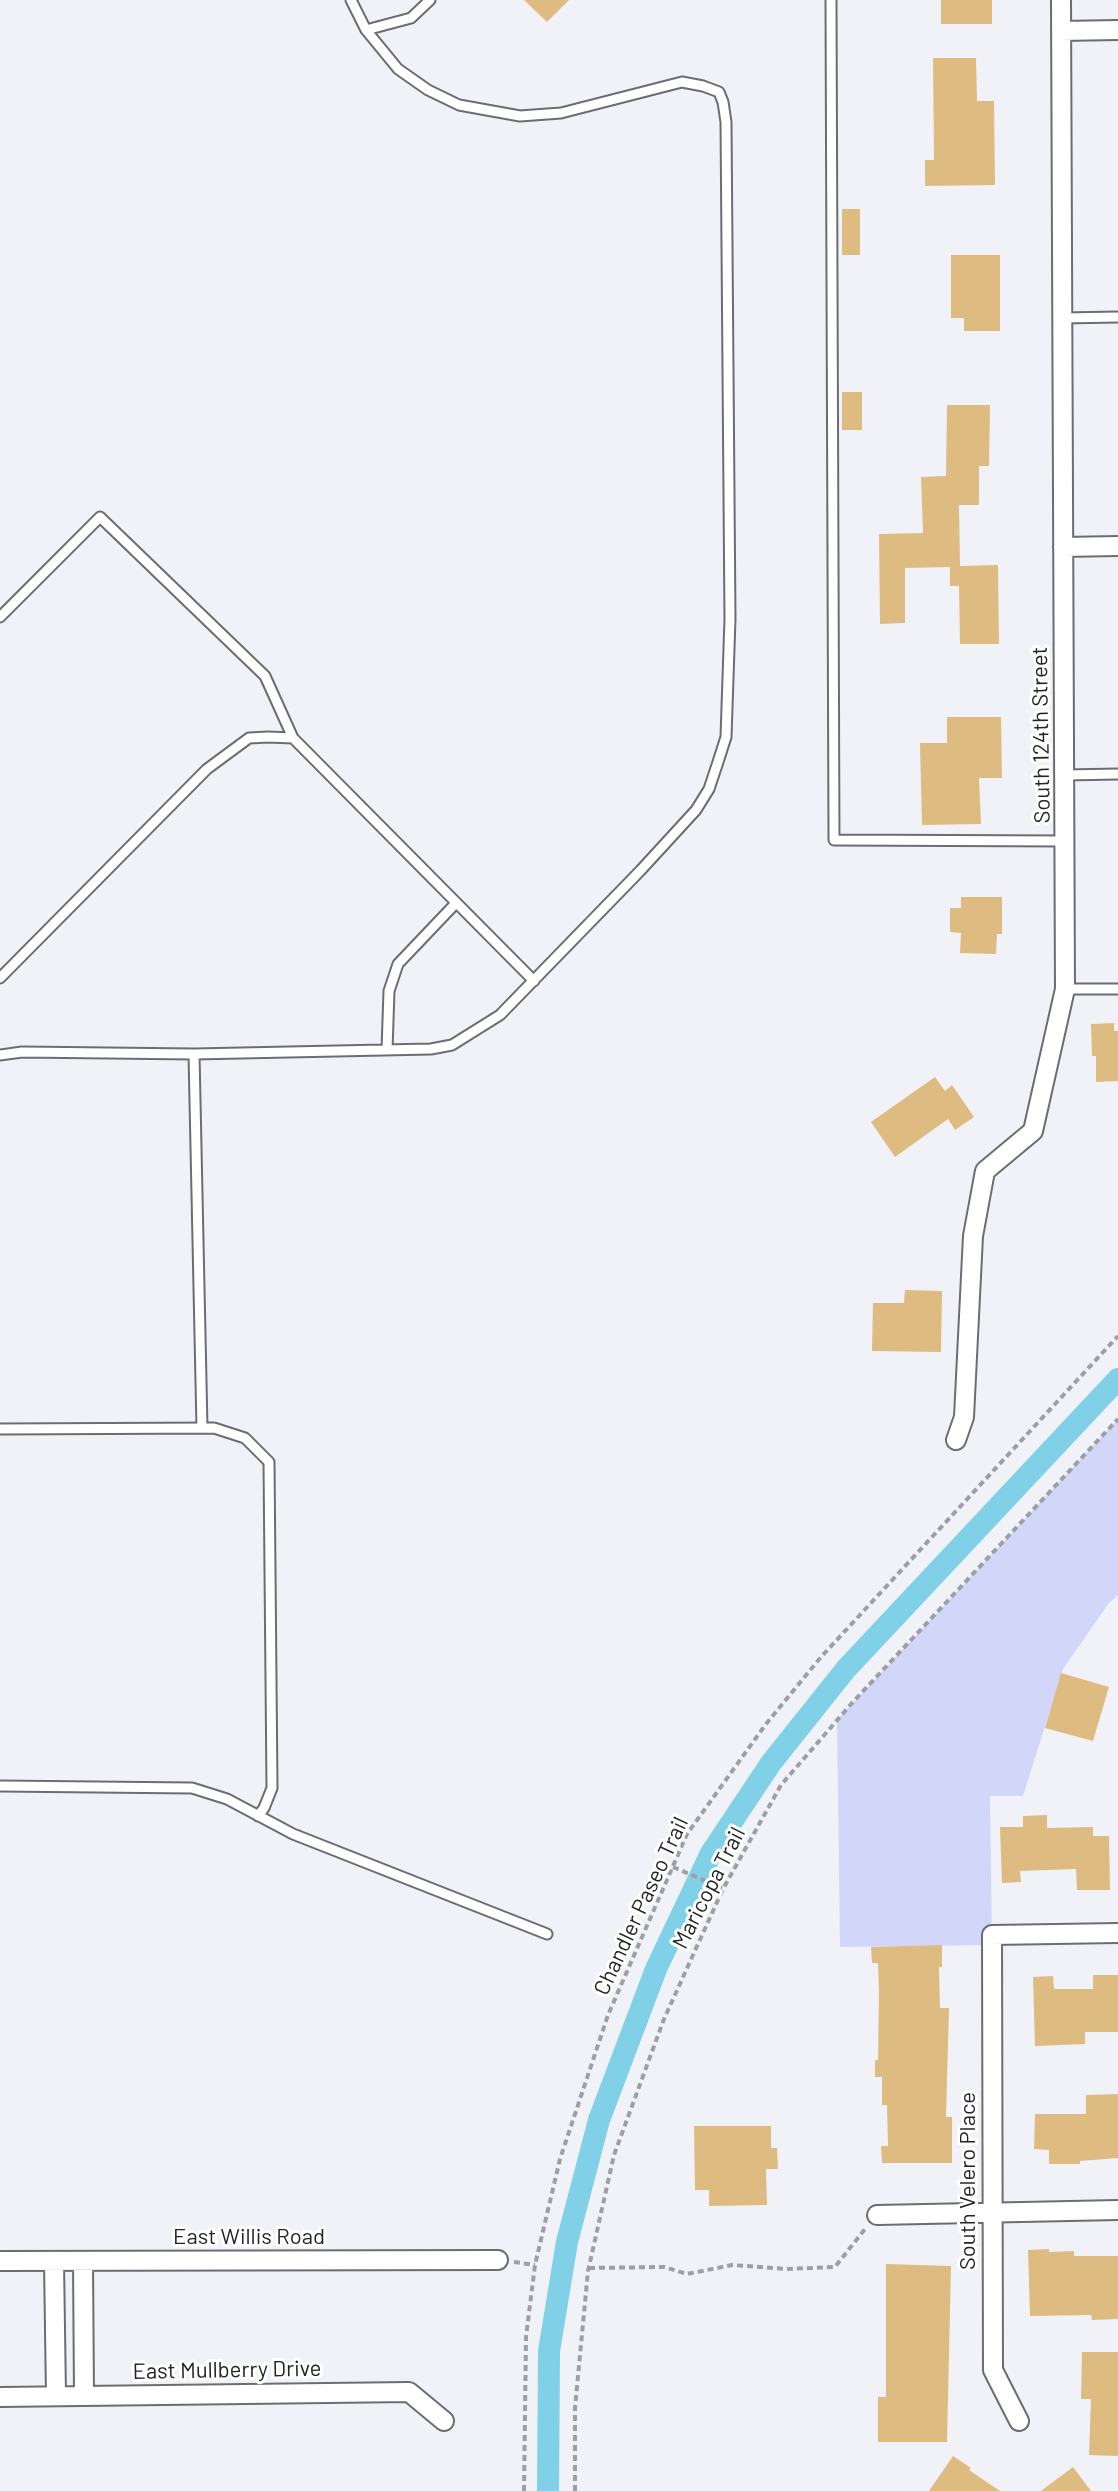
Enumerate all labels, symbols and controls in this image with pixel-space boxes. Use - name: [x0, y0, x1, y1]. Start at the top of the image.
- street label: South 124th Street: [1026, 646, 1056, 824]
- street label: Chandler Paseo Trail: [588, 1813, 694, 1999]
- street label: Maricopa Trail: [667, 1823, 751, 1953]
- street label: South Velero Place: [955, 2092, 981, 2270]
- street label: East Willis Road: [173, 2224, 325, 2250]
- street label: East Mullberry Drive: [132, 2355, 322, 2385]

